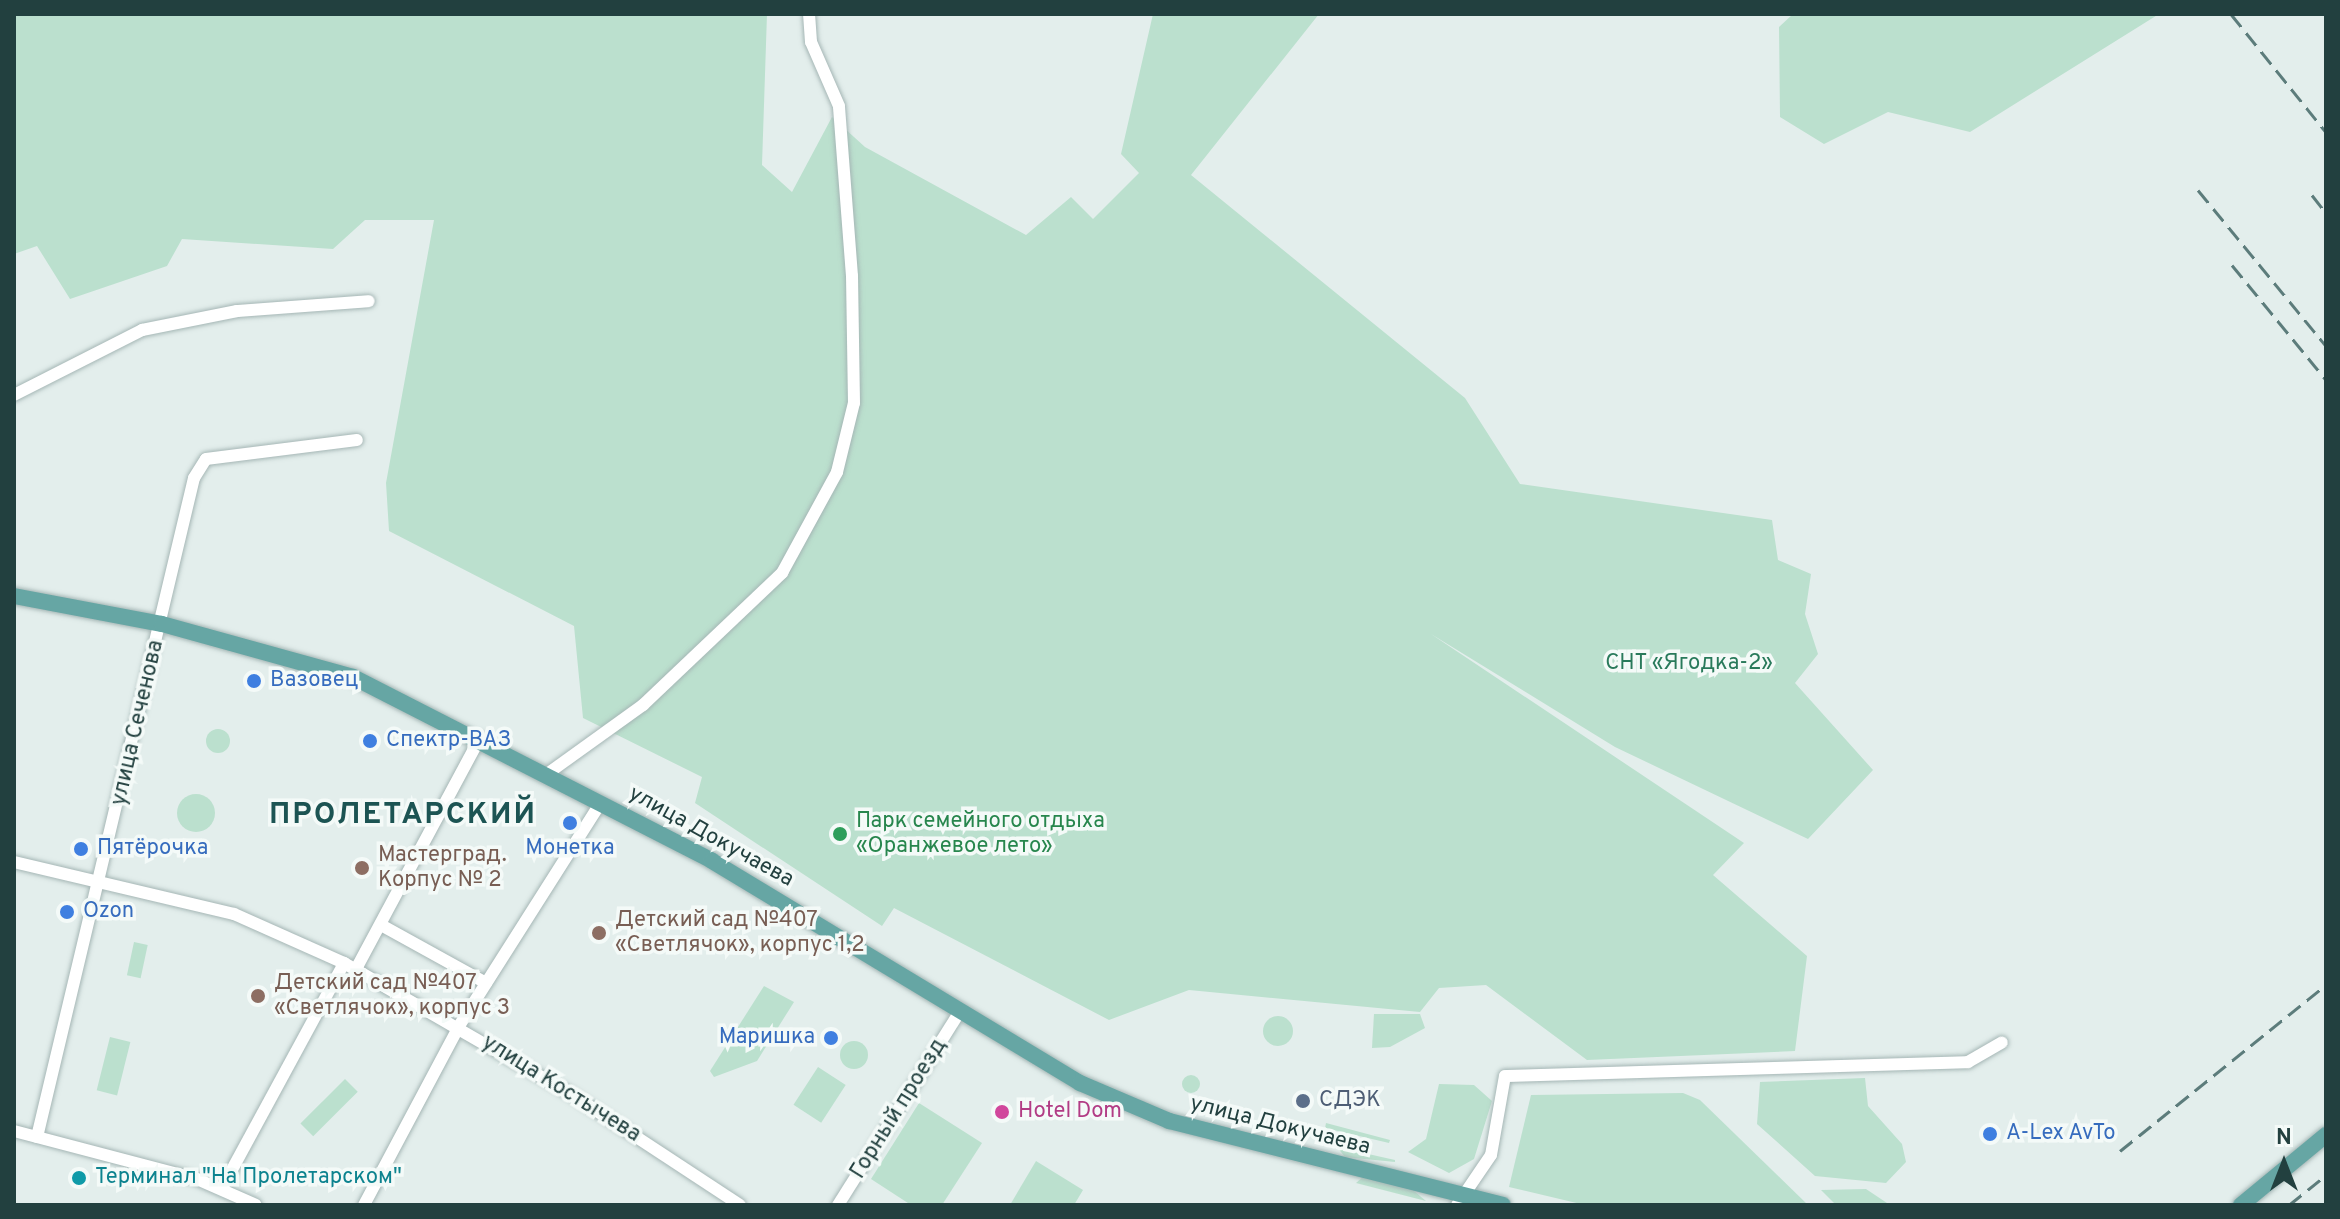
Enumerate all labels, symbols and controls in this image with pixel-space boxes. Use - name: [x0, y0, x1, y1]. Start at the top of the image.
- street label: улица Сеченова: [106, 638, 170, 808]
- park label: СНТ «Ягодка-2»: [1605, 651, 1773, 677]
- place label: Вазовец: [270, 668, 358, 694]
- marker: Вазовец: [245, 672, 263, 690]
- place label: Спектр-ВАЗ: [386, 728, 511, 754]
- marker: Спектр-ВАЗ: [361, 732, 379, 750]
- street label: улица Докучаева: [624, 781, 798, 893]
- district label: ПРОЛЕТАРСКИЙ: [269, 798, 537, 834]
- place label: Парк семейного отдыха «Оранжевое лето»: [856, 808, 1105, 860]
- marker: Монетка: [561, 814, 579, 832]
- marker: Парк семейного отдыха «Оранжевое лето»: [831, 825, 849, 843]
- place label: Пятёрочка: [97, 836, 208, 862]
- place label: Монетка: [525, 836, 615, 862]
- marker: Пятёрочка: [72, 840, 90, 858]
- place label: Мастерград. Корпус № 2: [378, 842, 507, 894]
- marker: Мастерград. Корпус № 2: [353, 859, 371, 877]
- place label: Ozon: [83, 899, 134, 925]
- marker: Ozon: [58, 903, 76, 921]
- place label: Детский сад №407 «Светлячок», корпус 1,2: [615, 907, 865, 958]
- marker: Детский сад №407 «Светлячок», корпус 1,2: [590, 924, 608, 942]
- place label: Детский сад №407 «Светлячок», корпус 3: [274, 970, 510, 1022]
- marker: Детский сад №407 «Светлячок», корпус 3: [249, 987, 267, 1005]
- place label: Маришка: [719, 1025, 815, 1051]
- marker: Маришка: [822, 1029, 840, 1047]
- street label: улица Костычева: [477, 1030, 645, 1148]
- street label: Горный проезд: [845, 1034, 953, 1184]
- place label: СДЭК: [1319, 1088, 1381, 1114]
- street label: улица Докучаева: [1187, 1091, 1373, 1161]
- marker: СДЭК: [1294, 1092, 1312, 1110]
- place label: Hotel Dom: [1018, 1099, 1122, 1125]
- marker: Hotel Dom: [993, 1103, 1011, 1121]
- place label: A-Lex AvTo: [2006, 1121, 2117, 1147]
- north arrow: [2244, 1123, 2324, 1203]
- marker: A-Lex AvTo: [1981, 1125, 1999, 1143]
- text: N: [2276, 1125, 2292, 1152]
- place label: Терминал "На Пролетарском": [95, 1165, 402, 1191]
- marker: Терминал "На Пролетарском": [70, 1169, 88, 1187]

